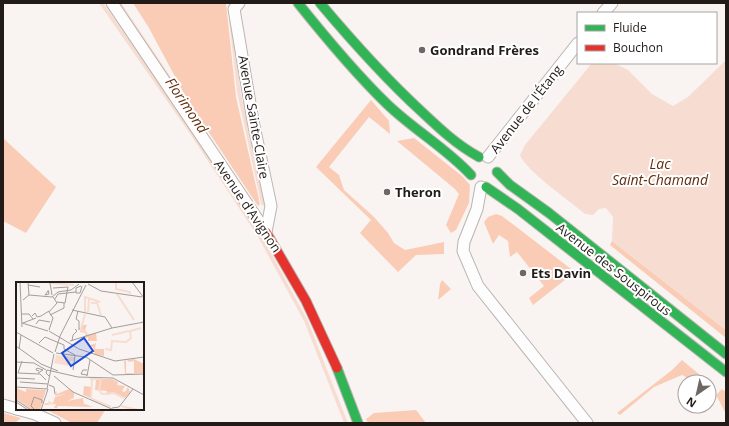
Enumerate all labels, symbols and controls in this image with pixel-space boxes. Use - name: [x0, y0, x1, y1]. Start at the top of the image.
- legend: [577, 12, 717, 64]
- text: Fluide: [613, 19, 647, 36]
- text: Bouchon: [613, 39, 663, 56]
- place label: Gondrand Frères: [430, 41, 539, 59]
- marker: Gondrand Frères: [417, 45, 427, 55]
- street label: Avenue Sainte-Claire: [234, 54, 274, 180]
- street label: Avenue de l'Étang: [486, 61, 566, 157]
- water label: Florimond: [161, 73, 213, 137]
- water label: Lac Saint-Chamand: [612, 154, 709, 189]
- street label: Avenue d'Avignon: [210, 156, 286, 256]
- place label: Theron: [395, 183, 441, 201]
- marker: Theron: [382, 187, 392, 197]
- street label: Avenue des Souspirous: [553, 218, 675, 320]
- place label: Ets Davin: [531, 264, 591, 282]
- marker: Ets Davin: [518, 268, 528, 278]
- inset map: [16, 282, 144, 410]
- north arrow: [677, 374, 717, 414]
- text: N: [683, 394, 699, 411]

